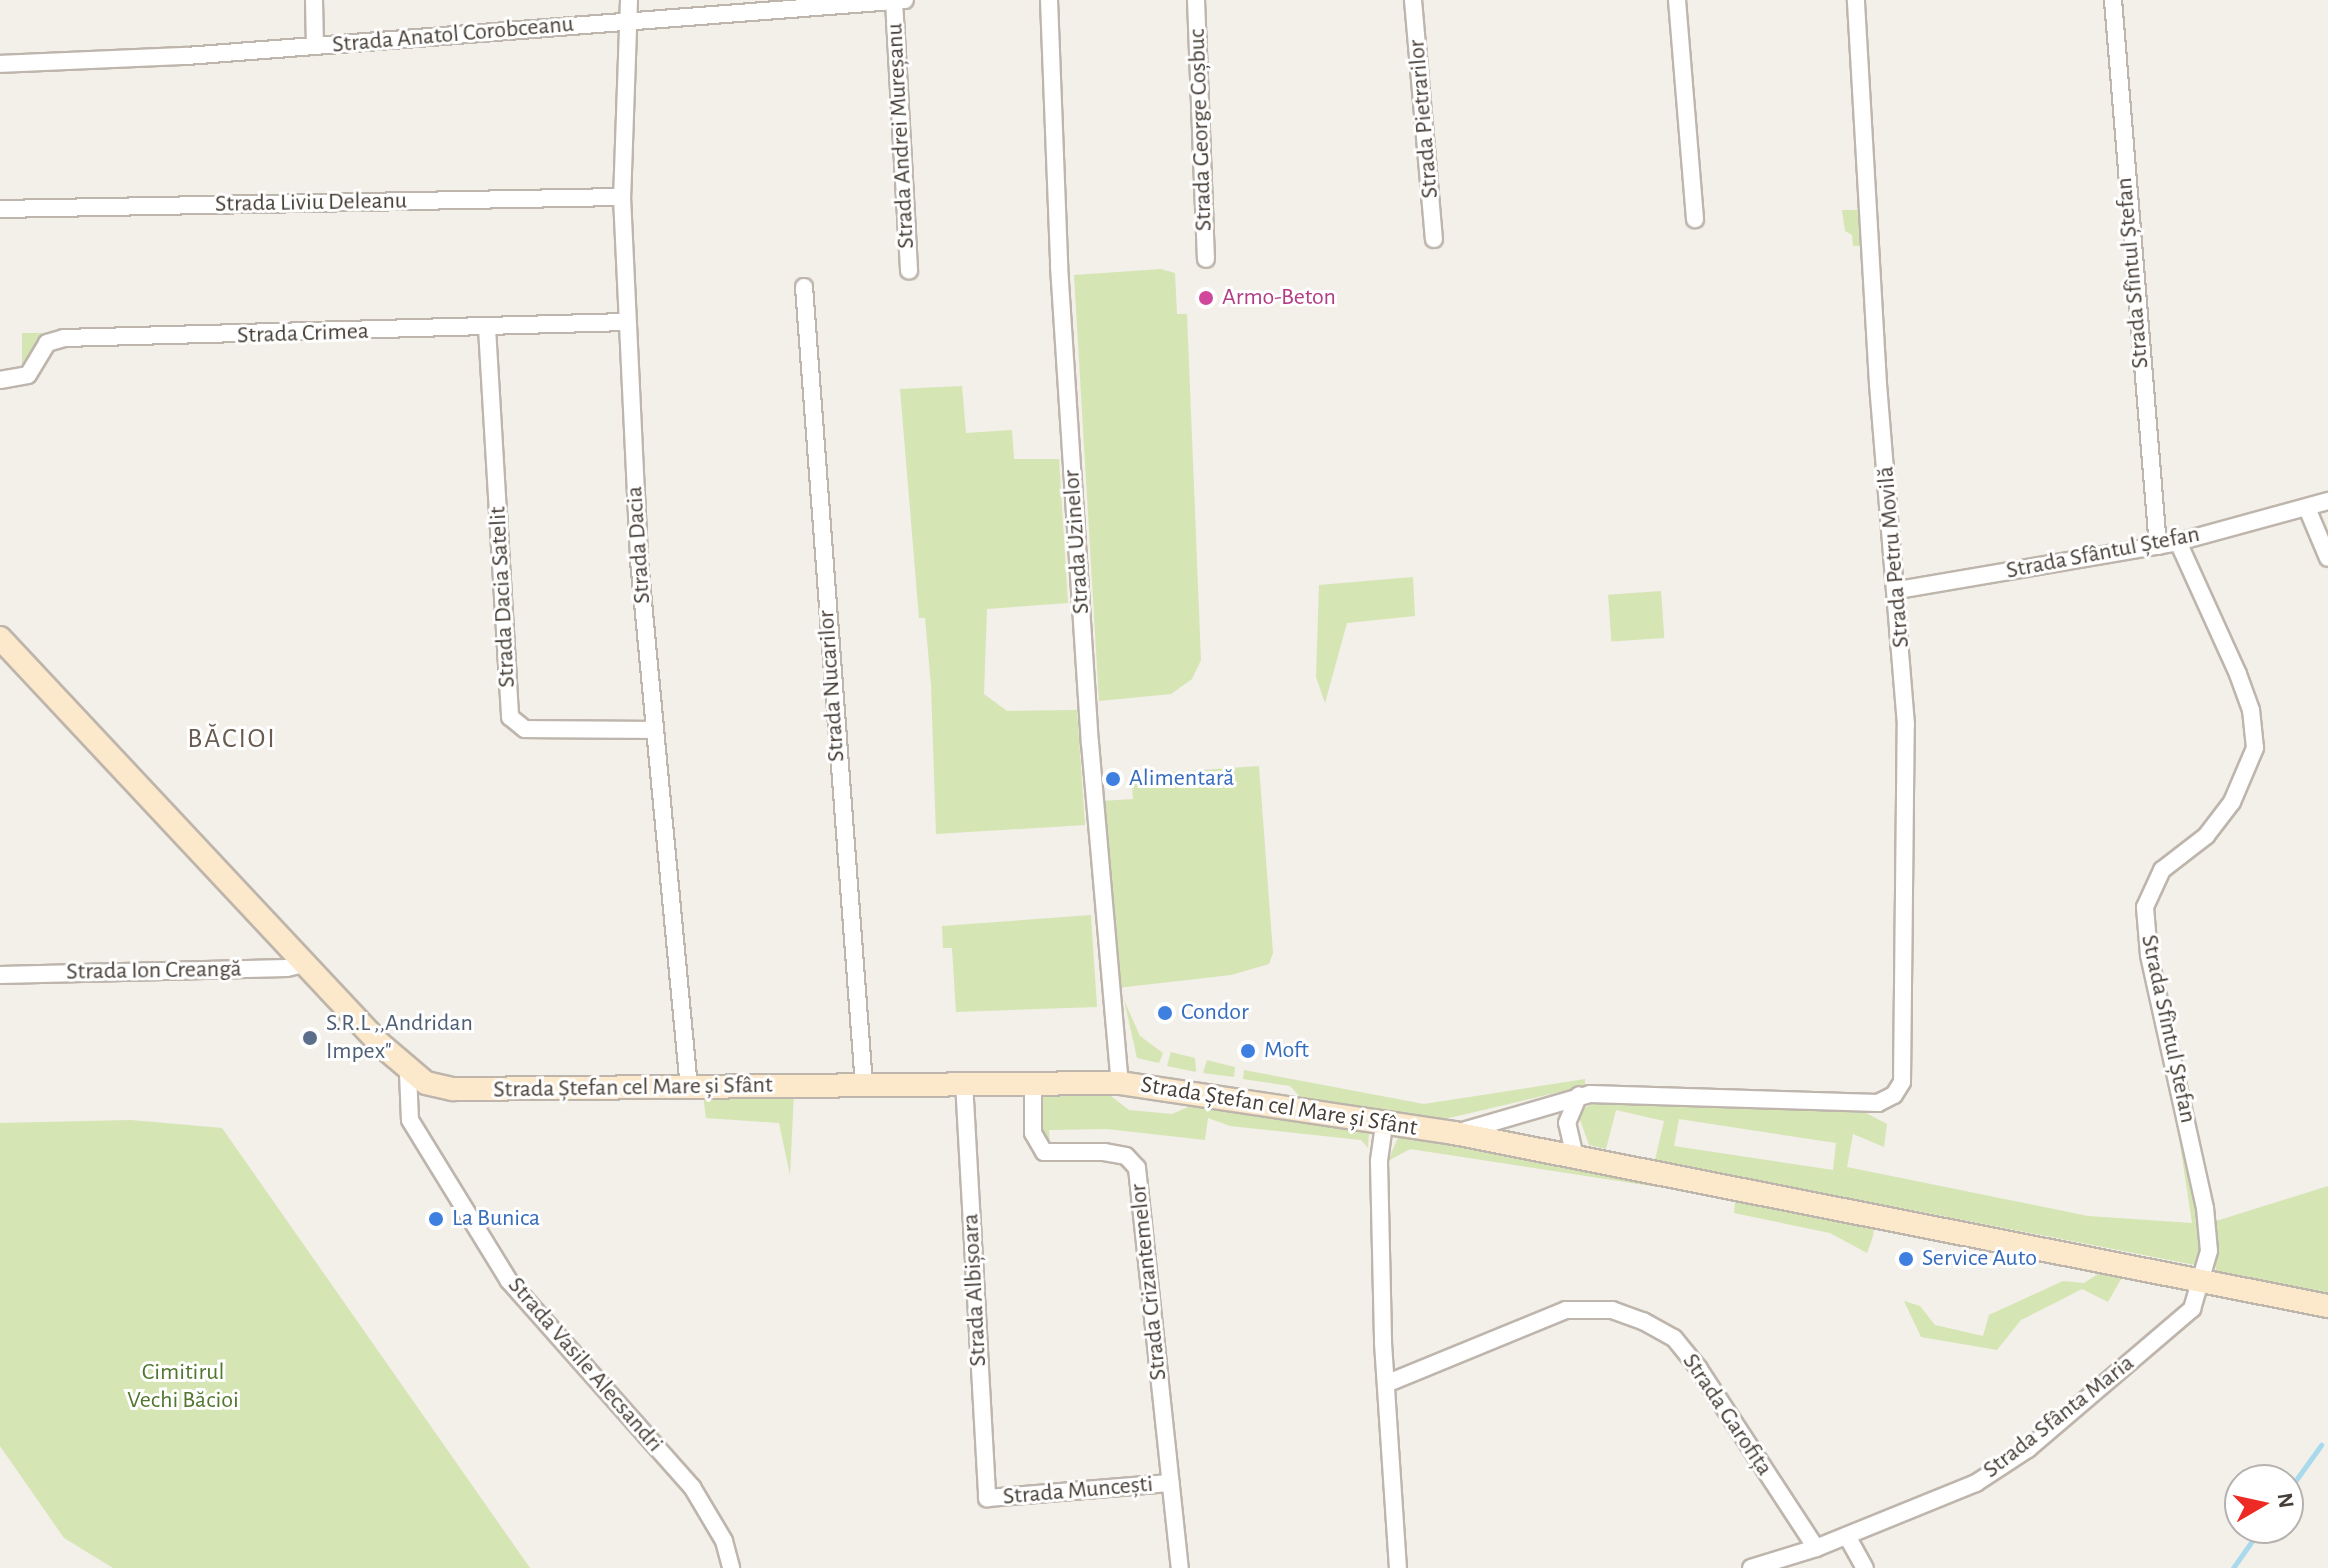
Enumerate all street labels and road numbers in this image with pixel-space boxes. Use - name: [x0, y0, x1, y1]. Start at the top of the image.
- street label: Strada Anatol Corobceanu: [331, 10, 575, 60]
- street label: Strada Andrei Mureșanu: [881, 23, 921, 249]
- street label: Strada George Coșbuc: [1183, 28, 1219, 232]
- street label: Strada Pietrarilor: [1403, 38, 1445, 200]
- street label: Strada Sfîntul Ștefan: [2110, 176, 2156, 370]
- street label: Strada Liviu Deleanu: [215, 187, 407, 219]
- street label: Strada Crimea: [237, 317, 369, 351]
- street label: Strada Petru Movilă: [1872, 465, 1916, 649]
- street label: Strada Uzinelor: [1058, 469, 1096, 615]
- street label: Strada Dacia: [621, 485, 657, 605]
- street label: Strada Dacia Satelit: [484, 506, 522, 688]
- street label: Strada Sfântul Ștefan: [2004, 520, 2202, 586]
- street label: Strada Nucarilor: [812, 609, 852, 763]
- street label: Strada Sfîntul Ștefan: [2134, 932, 2202, 1126]
- street label: Strada Ion Creangă: [66, 955, 242, 987]
- street label: Strada Ștefan cel Mare și Sfânt: [493, 1071, 773, 1105]
- street label: Strada Ștefan cel Mare și Sfânt: [1139, 1071, 1419, 1143]
- street label: Strada Crizantemelor: [1124, 1182, 1174, 1382]
- street label: Strada Albișoara: [957, 1213, 993, 1367]
- street label: Strada Vasile Alecsandri: [501, 1272, 669, 1458]
- street label: Strada Garofița: [1676, 1348, 1778, 1482]
- street label: Strada Sfânta Maria: [1978, 1349, 2140, 1485]
- street label: Strada Muncești: [1002, 1470, 1154, 1512]

